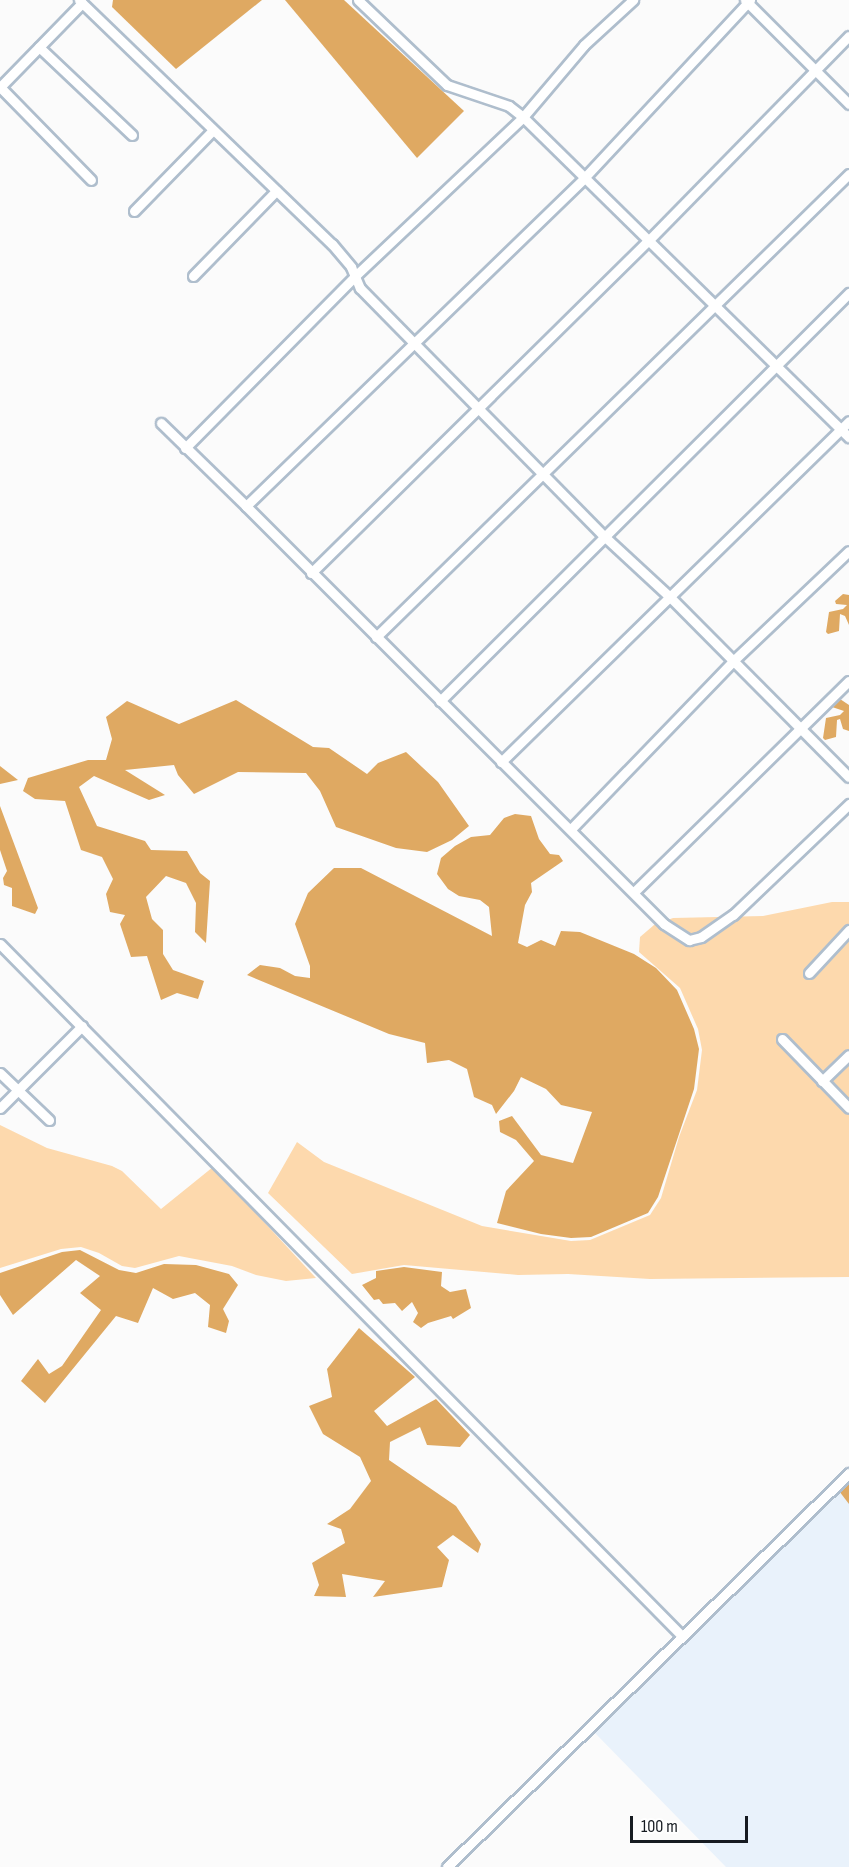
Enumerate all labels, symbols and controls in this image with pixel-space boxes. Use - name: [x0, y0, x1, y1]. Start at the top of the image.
- scale bar: [633, 1804, 752, 1842]
- text: 100 m: [641, 1816, 678, 1837]

